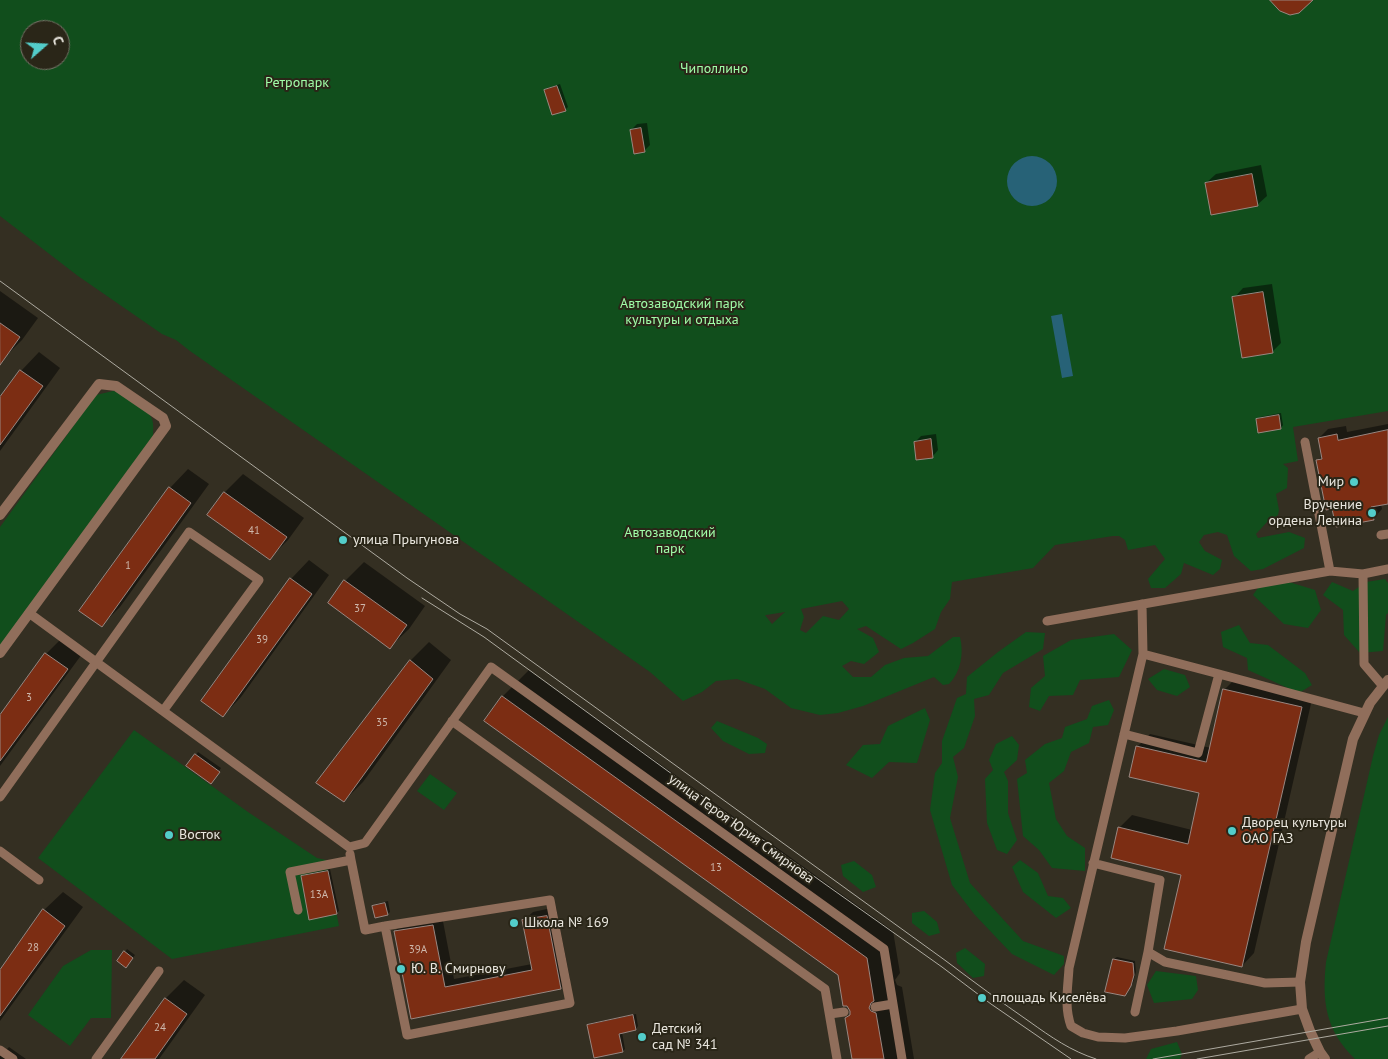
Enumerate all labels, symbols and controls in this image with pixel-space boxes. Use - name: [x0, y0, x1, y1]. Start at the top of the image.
- north arrow: [20, 20, 70, 70]
- text: С: [48, 34, 68, 47]
- park label: Чиполлино: [680, 61, 748, 77]
- park label: Ретропарк: [265, 75, 329, 91]
- park label: Автозаводский парк культуры и отдыха: [620, 296, 744, 328]
- place label: Мир: [1318, 474, 1344, 490]
- marker: Мир: [1348, 476, 1360, 488]
- place label: Вручение ордена Ленина: [1269, 497, 1362, 530]
- marker: Вручение ордена Ленина: [1366, 507, 1378, 519]
- house number: 41: [248, 524, 260, 538]
- park label: Автозаводский парк: [624, 525, 716, 558]
- place label: улица Прыгунова: [353, 532, 459, 548]
- marker: улица Прыгунова: [337, 534, 349, 546]
- house number: 1: [125, 559, 131, 573]
- house number: 37: [354, 602, 366, 616]
- house number: 39: [256, 633, 268, 647]
- house number: 3: [26, 691, 32, 705]
- house number: 35: [376, 716, 388, 730]
- street label: улица Героя Юрия Смирнова: [665, 770, 817, 888]
- place label: Дворец культуры ОАО ГАЗ: [1242, 815, 1347, 848]
- marker: Дворец культуры ОАО ГАЗ: [1226, 825, 1238, 837]
- place label: Восток: [179, 827, 220, 843]
- marker: Восток: [163, 829, 175, 841]
- house number: 13: [710, 861, 722, 875]
- house number: 13А: [310, 888, 328, 902]
- place label: Школа № 169: [524, 915, 609, 931]
- marker: Школа № 169: [508, 917, 520, 929]
- house number: 28: [27, 941, 39, 955]
- house number: 39А: [409, 943, 427, 957]
- place label: Ю. В. Смирнову: [411, 961, 506, 977]
- marker: Ю. В. Смирнову: [395, 963, 407, 975]
- place label: площадь Киселёва: [992, 990, 1106, 1006]
- marker: площадь Киселёва: [976, 992, 988, 1004]
- house number: 24: [154, 1021, 166, 1035]
- place label: Детский сад № 341: [652, 1021, 718, 1054]
- marker: Детский сад № 341: [636, 1031, 648, 1043]

